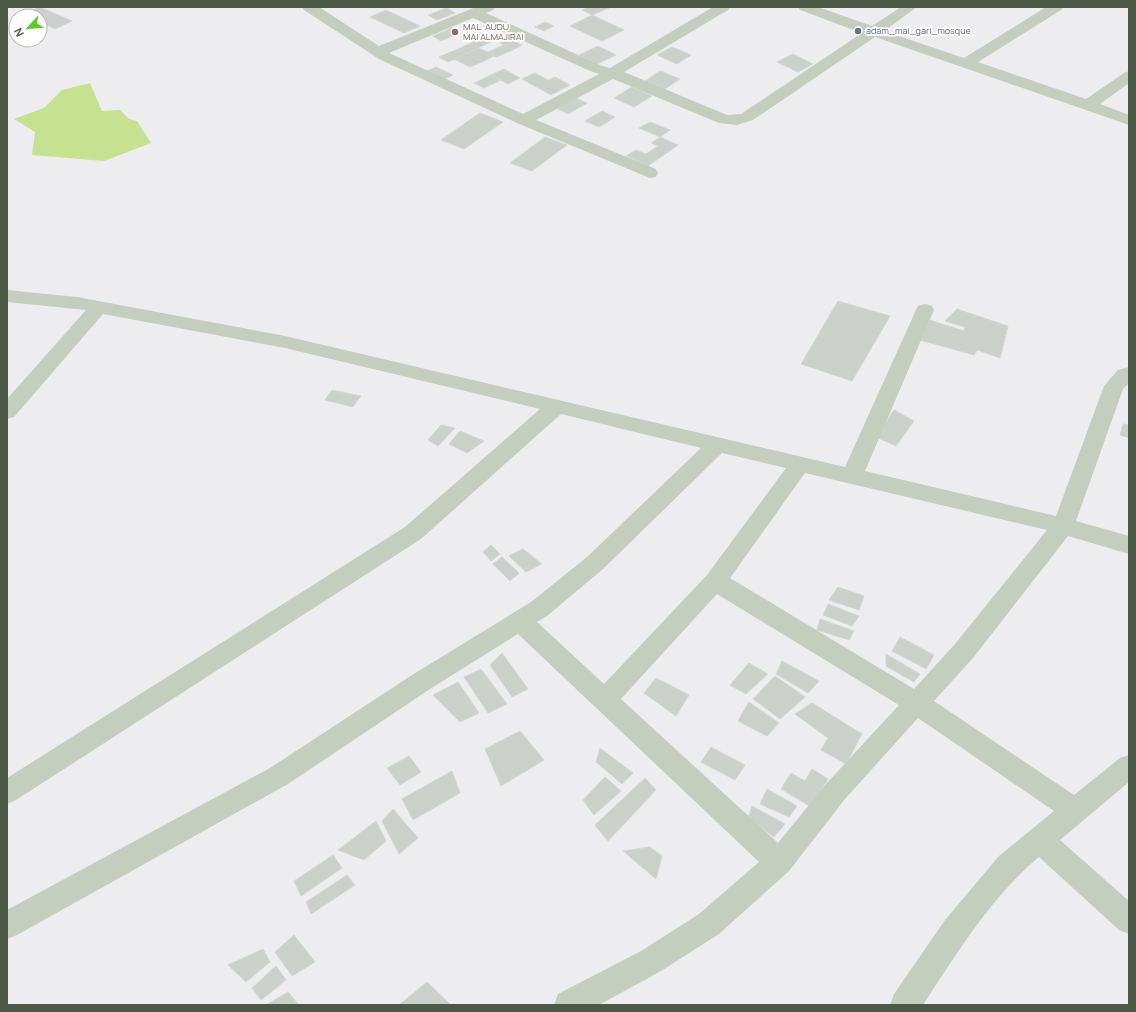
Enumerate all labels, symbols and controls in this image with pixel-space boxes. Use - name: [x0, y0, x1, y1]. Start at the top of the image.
- north arrow: [8, 8, 48, 48]
- place label: MAL. AUDU MAI ALMAJIRAI: [463, 20, 523, 43]
- place label: adam_mai_gari_mosque: [866, 24, 971, 37]
- text: N: [10, 26, 27, 39]
- marker: adam_mai_gari_mosque: [853, 26, 863, 36]
- marker: MAL. AUDU MAI ALMAJIRAI: [450, 27, 460, 37]

